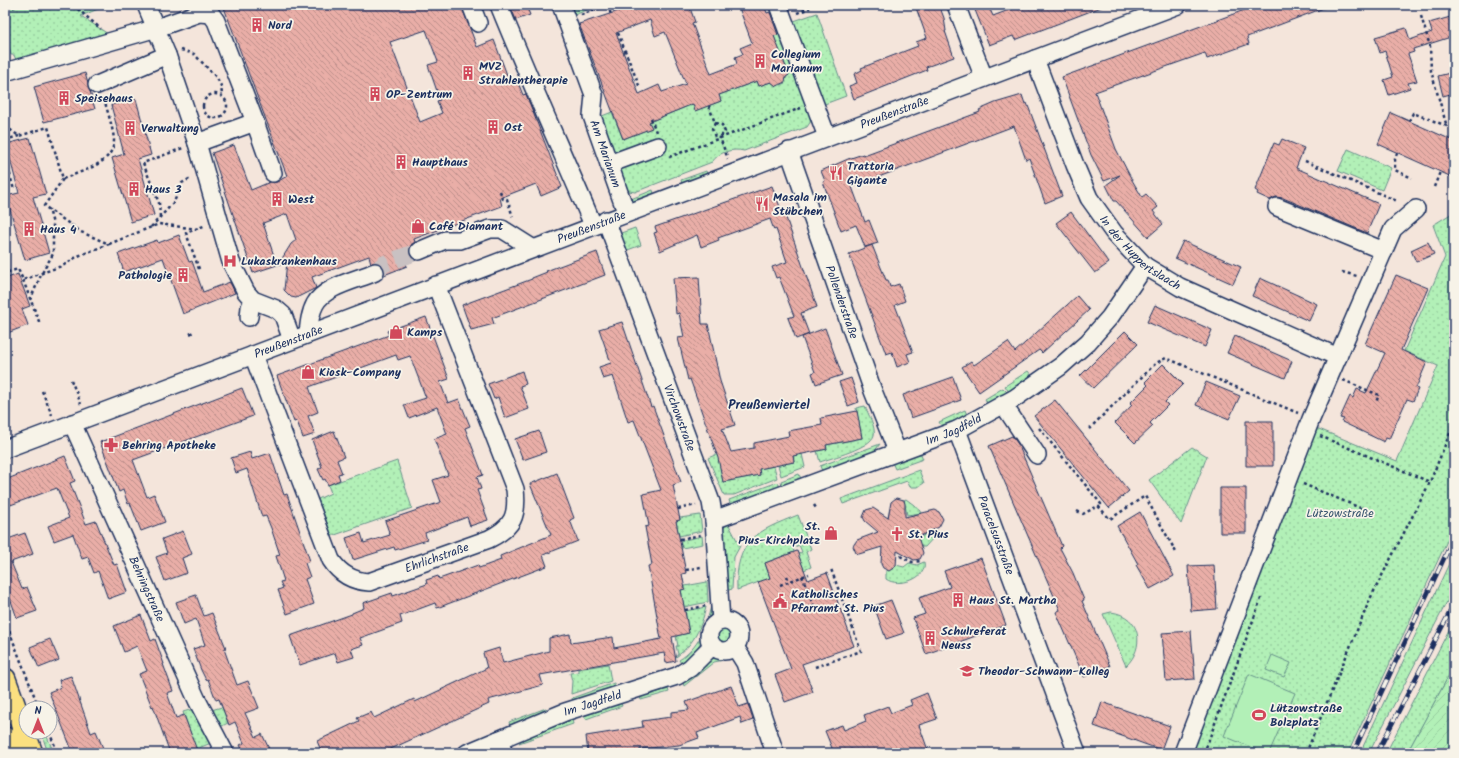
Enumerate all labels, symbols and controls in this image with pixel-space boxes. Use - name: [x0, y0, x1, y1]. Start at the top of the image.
- place label: Nord: [268, 16, 292, 35]
- building icon: Nord: [249, 17, 265, 33]
- place label: Collegium Marianum: [771, 45, 822, 78]
- building icon: Collegium Marianum: [752, 53, 768, 69]
- place label: MVZ Strahlentherapie: [479, 57, 568, 90]
- building icon: MVZ Strahlentherapie: [460, 65, 476, 81]
- place label: OP-Zentrum: [386, 85, 452, 104]
- building icon: OP-Zentrum: [367, 86, 383, 102]
- place label: Speisehaus: [75, 89, 133, 108]
- building icon: Speisehaus: [56, 90, 72, 106]
- street label: Preußenstraße: [857, 90, 932, 134]
- street label: Am Marianum: [585, 117, 626, 191]
- place label: Ost: [504, 118, 523, 137]
- place label: Verwaltung: [141, 119, 199, 138]
- building icon: Ost: [485, 119, 501, 135]
- building icon: Verwaltung: [122, 120, 138, 136]
- place label: Haupthaus: [412, 153, 468, 172]
- building icon: Haupthaus: [393, 154, 409, 170]
- place label: Trattoria Gigante: [847, 157, 894, 190]
- restaurant icon: Trattoria Gigante: [828, 165, 844, 181]
- place label: Haus 3: [145, 180, 182, 199]
- building icon: Haus 3: [126, 181, 142, 197]
- place label: Masala im Stübchen: [773, 188, 827, 221]
- place label: West: [288, 190, 315, 209]
- building icon: West: [269, 191, 285, 207]
- restaurant icon: Masala im Stübchen: [754, 196, 770, 212]
- street label: Preußenstraße: [554, 205, 629, 249]
- street label: In der Huppertslaach: [1095, 211, 1185, 295]
- place label: Café Diamant: [429, 217, 504, 236]
- shop icon: Café Diamant: [410, 218, 426, 234]
- place label: Haus 4: [40, 220, 77, 239]
- building icon: Haus 4: [21, 221, 37, 237]
- place label: Lukaskrankenhaus: [241, 252, 337, 271]
- hospital icon: Lukaskrankenhaus: [222, 253, 238, 269]
- street label: Pollenderstraße: [820, 263, 864, 342]
- place label: Pathologie: [118, 266, 172, 285]
- building icon: Pathologie: [175, 267, 191, 283]
- street label: Preußenstraße: [251, 320, 326, 363]
- place label: Kamps: [407, 323, 443, 342]
- shop icon: Kamps: [388, 324, 404, 340]
- place label: Kiosk-Company: [319, 363, 402, 382]
- shop icon: Kiosk-Company: [300, 364, 316, 380]
- street label: Virchowstraße: [658, 381, 701, 455]
- district label: Preußenviertel: [728, 395, 810, 416]
- street label: Im Jagdfeld: [923, 408, 986, 450]
- place label: Behring Apotheke: [122, 436, 216, 455]
- pharmacy icon: Behring Apotheke: [103, 437, 119, 453]
- street label: Paracelsusstraße: [973, 493, 1020, 578]
- park label: Lützowstraße: [1306, 504, 1374, 523]
- place label: St. Pius-Kirchplatz: [738, 517, 820, 550]
- shop icon: St. Pius-Kirchplatz: [823, 525, 839, 541]
- place label: St. Pius: [908, 525, 949, 544]
- church icon: St. Pius: [889, 526, 905, 542]
- street label: Ehrlichstraße: [402, 537, 472, 578]
- street label: Behringstraße: [124, 553, 170, 625]
- place label: Katholisches Pfarramt St. Pius: [791, 585, 885, 618]
- place label: Haus St. Martha: [969, 591, 1056, 610]
- building icon: Haus St. Martha: [950, 592, 966, 608]
- public building icon: Katholisches Pfarramt St. Pius: [772, 593, 788, 609]
- place label: Schulreferat Neuss: [941, 622, 1007, 655]
- building icon: Schulreferat Neuss: [922, 630, 938, 646]
- place label: Theodor-Schwann-Kolleg: [978, 662, 1110, 681]
- school or university icon: Theodor-Schwann-Kolleg: [959, 663, 975, 679]
- street label: Im Jagdfeld: [561, 685, 625, 721]
- place label: Lützowstraße Bolzplatz: [1270, 699, 1342, 732]
- north arrow: [18, 700, 58, 740]
- text: N: [35, 702, 42, 720]
- sports icon: Lützowstraße Bolzplatz: [1251, 707, 1267, 723]

